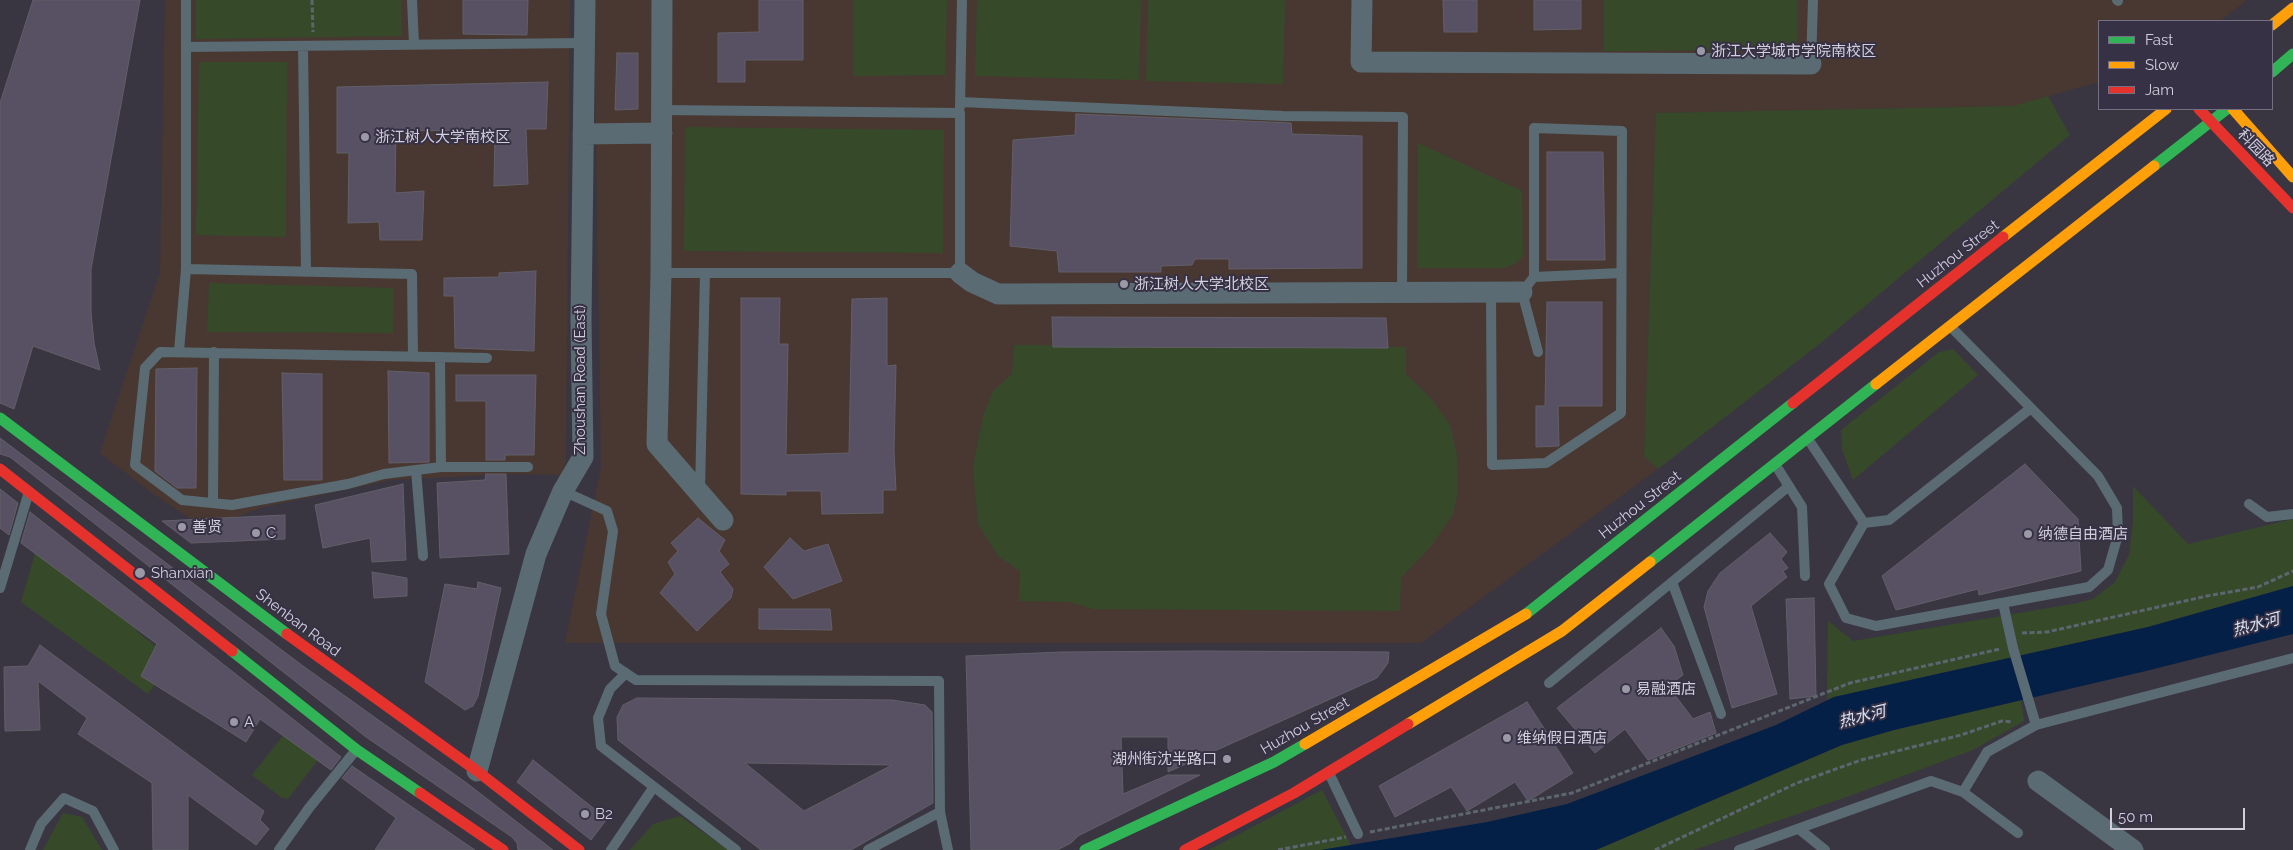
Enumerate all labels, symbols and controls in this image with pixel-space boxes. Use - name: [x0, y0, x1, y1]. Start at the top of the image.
- legend: [2098, 20, 2273, 110]
- text: Fast: [2145, 31, 2173, 49]
- place label: 浙江大学城市学院南校区: [1711, 42, 1876, 60]
- marker: 浙江大学城市学院南校区: [1695, 45, 1707, 57]
- text: Slow: [2145, 56, 2179, 74]
- text: Jam: [2145, 81, 2174, 99]
- street label: 科园路: [2234, 126, 2278, 170]
- place label: 浙江树人大学南校区: [375, 128, 510, 146]
- marker: 浙江树人大学南校区: [359, 131, 371, 143]
- street label: Huzhou Street: [1913, 216, 2003, 292]
- place label: 浙江树人大学北校区: [1134, 275, 1269, 293]
- marker: 浙江树人大学北校区: [1118, 278, 1130, 290]
- street label: Zhoushan Road (East): [571, 305, 589, 455]
- street label: Huzhou Street: [1595, 467, 1685, 543]
- place label: 善贤: [192, 518, 222, 536]
- marker: 善贤: [176, 521, 188, 533]
- place label: C: [266, 524, 276, 542]
- place label: 纳德自由酒店: [2038, 525, 2128, 543]
- marker: C: [250, 527, 262, 539]
- marker: 纳德自由酒店: [2022, 528, 2034, 540]
- place label: Shanxian: [151, 564, 214, 582]
- marker: Shanxian: [133, 566, 147, 580]
- street label: Shenban Road: [252, 585, 344, 661]
- water label: 热水河: [2230, 610, 2282, 640]
- place label: 易融酒店: [1636, 680, 1696, 698]
- marker: 易融酒店: [1620, 683, 1632, 695]
- street label: Huzhou Street: [1257, 693, 1353, 759]
- water label: 热水河: [1836, 702, 1888, 732]
- place label: A: [244, 713, 254, 731]
- marker: A: [228, 716, 240, 728]
- place label: 维纳假日酒店: [1517, 729, 1607, 747]
- marker: 维纳假日酒店: [1501, 732, 1513, 744]
- place label: 湖州街沈半路口: [1112, 750, 1217, 768]
- marker: 湖州街沈半路口: [1221, 753, 1233, 765]
- scale bar: [2113, 798, 2248, 830]
- place label: B2: [595, 805, 613, 823]
- marker: B2: [579, 808, 591, 820]
- text: 50 m: [2118, 808, 2153, 826]

